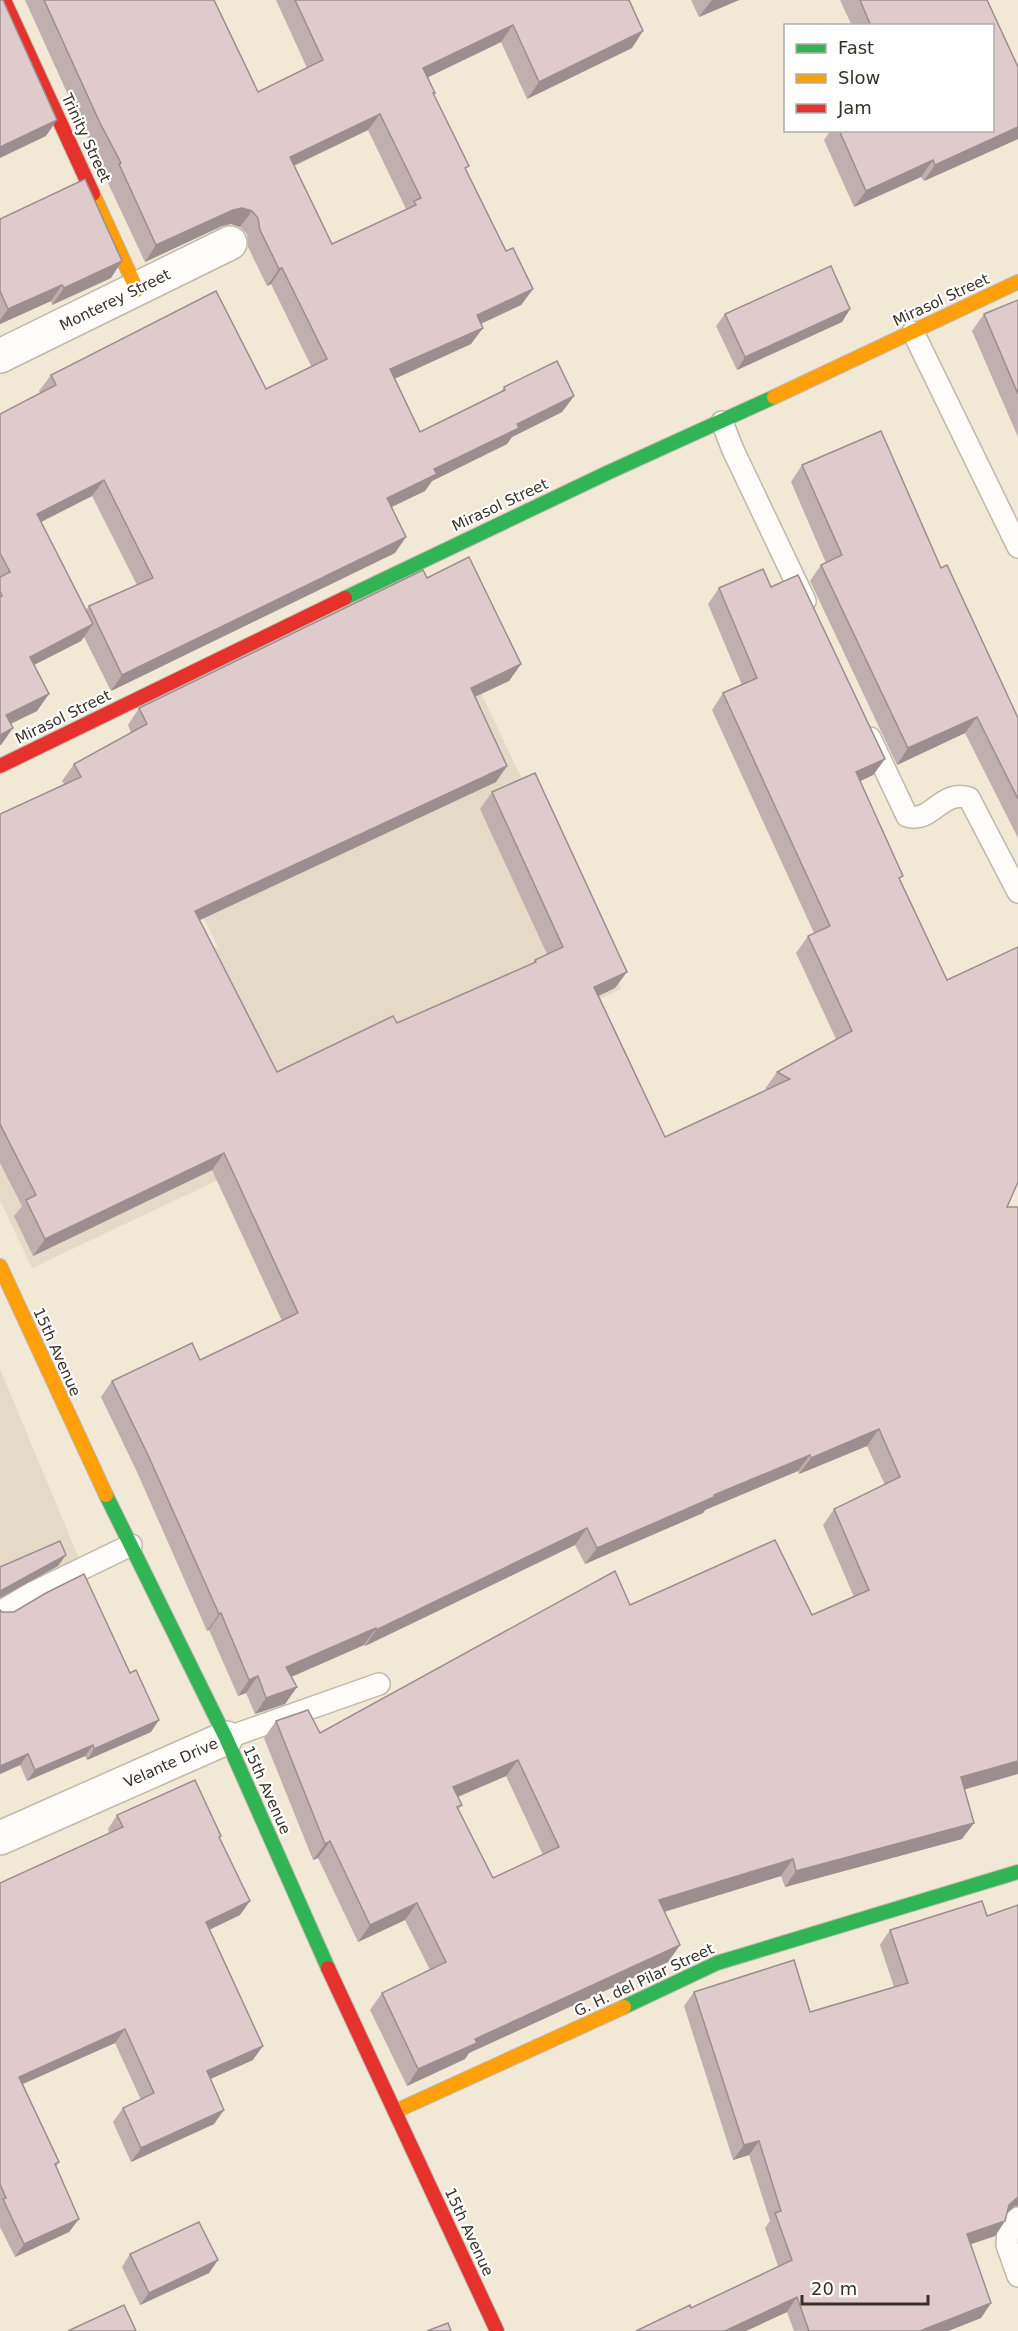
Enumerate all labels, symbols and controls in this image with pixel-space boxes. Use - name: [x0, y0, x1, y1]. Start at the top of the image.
- legend: [784, 24, 994, 132]
- text: Fast: [838, 37, 874, 58]
- text: Slow: [838, 67, 880, 88]
- street label: Trinity Street: [57, 90, 115, 185]
- text: Jam: [837, 97, 872, 118]
- street label: Monterey Street: [57, 265, 173, 335]
- street label: Mirasol Street: [890, 270, 992, 330]
- street label: Mirasol Street: [449, 475, 551, 535]
- street label: Mirasol Street: [12, 686, 114, 748]
- street label: 15th Avenue: [29, 1305, 85, 1399]
- street label: Velante Drive: [121, 1734, 221, 1792]
- street label: 15th Avenue: [239, 1743, 295, 1837]
- street label: G. H. del Pilar Street: [571, 1940, 717, 2020]
- street label: 15th Avenue: [441, 2185, 497, 2279]
- scale bar: [802, 2268, 928, 2306]
- text: 20 m: [811, 2278, 857, 2299]

